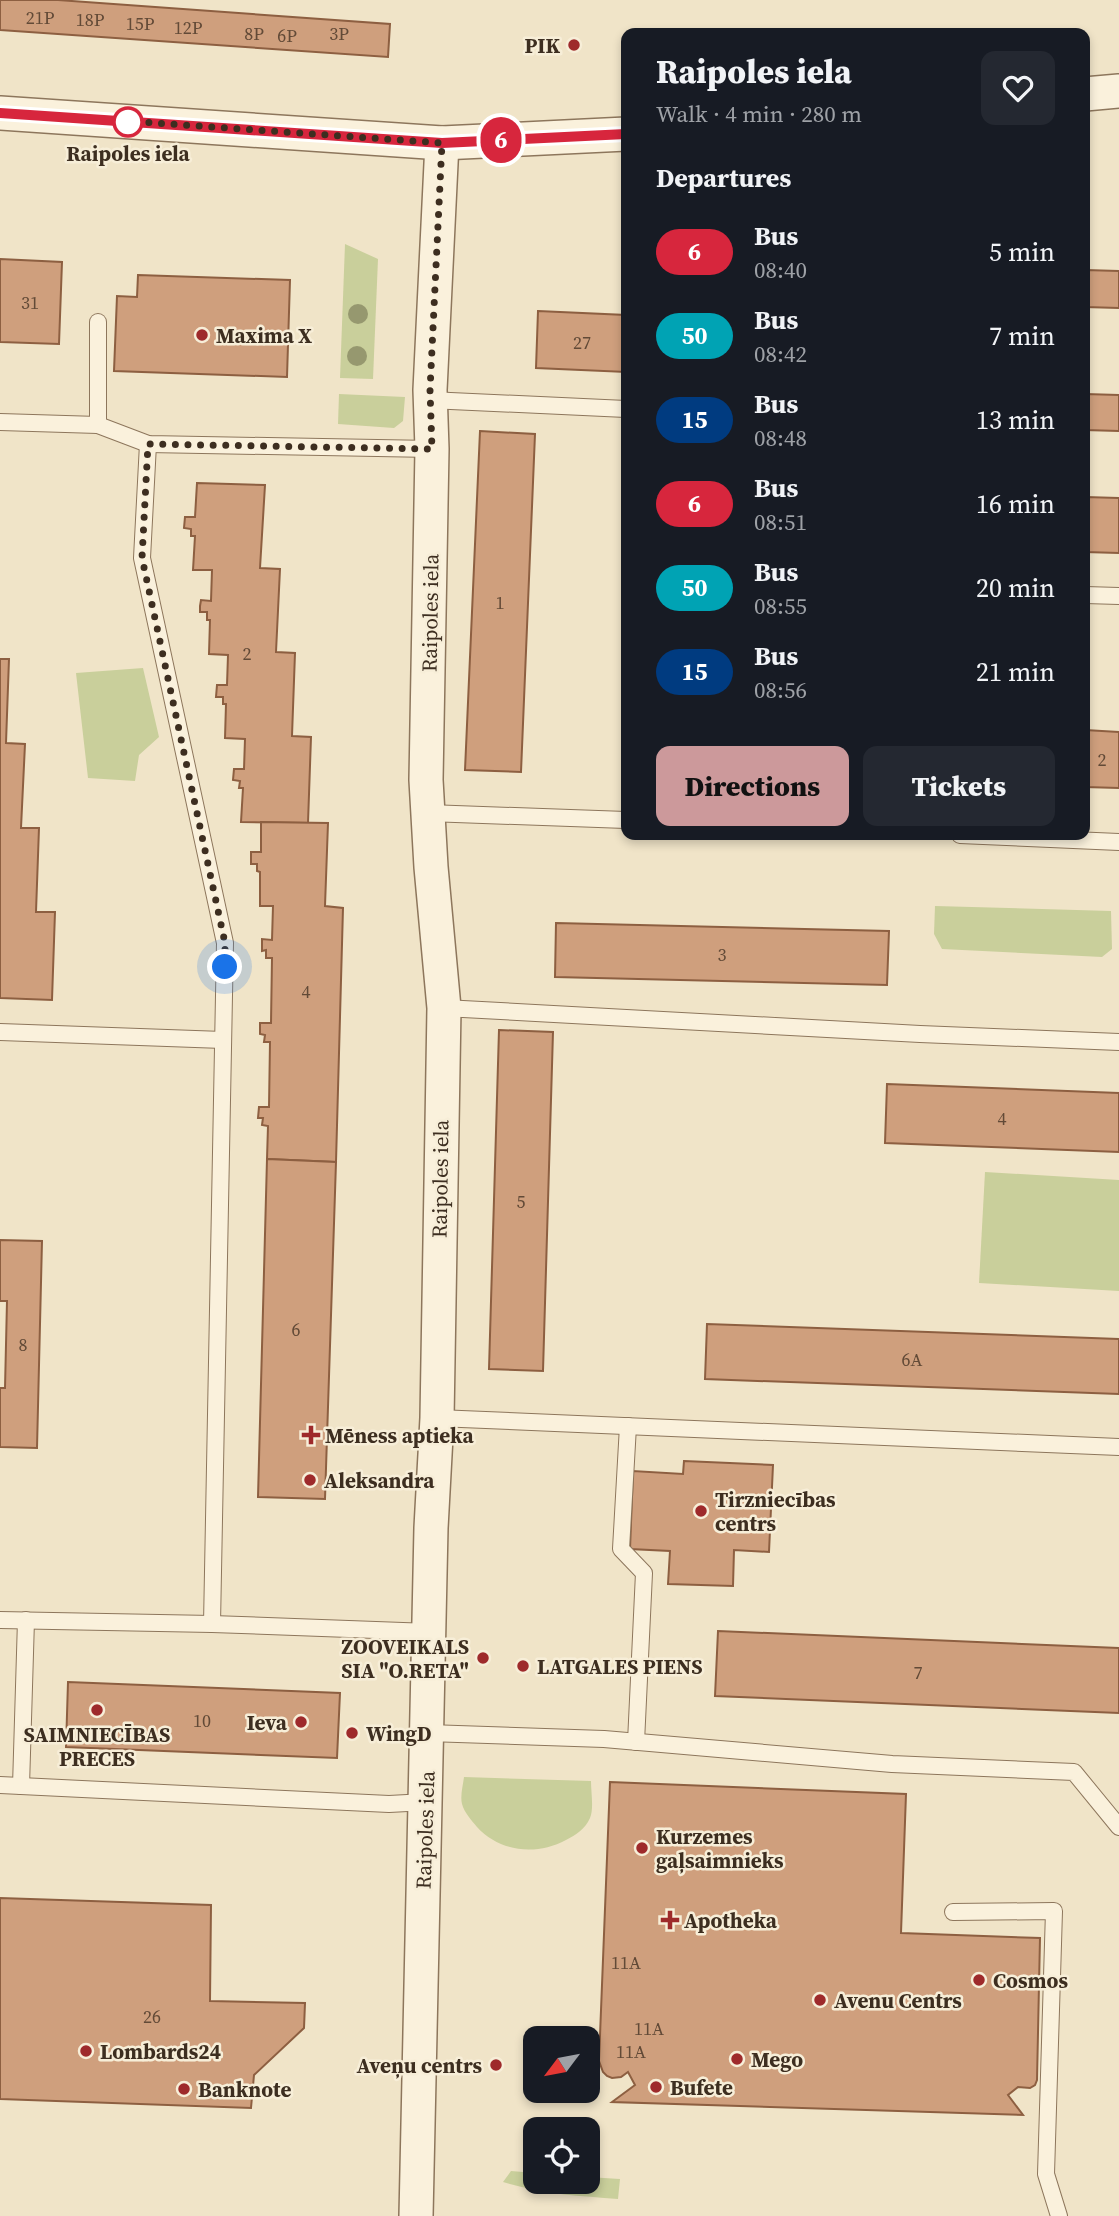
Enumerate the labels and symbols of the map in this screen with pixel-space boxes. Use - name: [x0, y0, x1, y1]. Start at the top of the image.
- house number: 21P: [26, 5, 55, 30]
- house number: 18P: [76, 7, 105, 32]
- house number: 15P: [126, 11, 155, 36]
- house number: 12P: [174, 15, 203, 40]
- house number: 8P: [244, 21, 264, 46]
- house number: 3P: [329, 21, 349, 46]
- house number: 6P: [277, 23, 297, 48]
- place label: PIK: [525, 31, 560, 60]
- marker: PIK: [566, 37, 582, 53]
- marker: Raipoles iela: [113, 107, 143, 137]
- line badge: 6: [478, 117, 524, 163]
- place label: Raipoles iela: [66, 139, 191, 168]
- house number: 31: [21, 290, 39, 315]
- place label: Maxima X: [216, 321, 312, 350]
- marker: Maxima X: [194, 327, 210, 343]
- house number: 27: [573, 330, 591, 355]
- street label: Raipoles iela: [414, 553, 446, 672]
- house number: 1: [496, 590, 505, 615]
- house number: 2: [243, 641, 252, 666]
- house number: 2: [1098, 747, 1107, 772]
- house number: 3: [718, 942, 727, 967]
- your location: [207, 949, 242, 984]
- house number: 4: [302, 979, 311, 1004]
- house number: 4: [998, 1106, 1007, 1131]
- street label: Raipoles iela: [424, 1119, 456, 1238]
- house number: 5: [517, 1189, 526, 1214]
- house number: 6: [292, 1317, 301, 1342]
- house number: 8: [19, 1332, 28, 1357]
- house number: 6A: [902, 1347, 923, 1372]
- place label: Mēness aptieka: [325, 1421, 474, 1450]
- marker: Mēness aptieka: [303, 1427, 319, 1443]
- place label: Aleksandra: [324, 1466, 435, 1495]
- marker: Aleksandra: [302, 1472, 318, 1488]
- place label: Tirzniecības centrs: [715, 1485, 836, 1538]
- marker: Tirzniecības centrs: [693, 1503, 709, 1519]
- place label: ZOOVEIKALS SIA "O.RETA": [341, 1632, 469, 1685]
- marker: ZOOVEIKALS SIA "O.RETA": [475, 1650, 491, 1666]
- place label: LATGALES PIENS: [537, 1652, 703, 1681]
- marker: LATGALES PIENS: [515, 1658, 531, 1674]
- house number: 7: [914, 1660, 923, 1685]
- marker: SAIMNIECĪBAS PRECES: [89, 1702, 105, 1718]
- house number: 10: [193, 1708, 211, 1733]
- place label: Ieva: [247, 1708, 288, 1737]
- marker: Ieva: [293, 1714, 309, 1730]
- place label: WingD: [366, 1719, 432, 1748]
- place label: SAIMNIECĪBAS PRECES: [24, 1720, 170, 1773]
- marker: WingD: [344, 1725, 360, 1741]
- street label: Raipoles iela: [408, 1770, 442, 1890]
- place label: Kurzemes gaļsaimnieks: [656, 1822, 784, 1875]
- marker: Kurzemes gaļsaimnieks: [634, 1840, 650, 1856]
- place label: Apotheka: [684, 1906, 778, 1935]
- marker: Apotheka: [662, 1912, 678, 1928]
- house number: 11A: [611, 1950, 641, 1975]
- place label: Cosmos: [993, 1966, 1068, 1995]
- marker: Cosmos: [971, 1972, 987, 1988]
- place label: Avenu Centrs: [834, 1986, 962, 2015]
- marker: Avenu Centrs: [812, 1992, 828, 2008]
- house number: 26: [143, 2004, 161, 2029]
- house number: 11A: [634, 2016, 664, 2041]
- north arrow: [523, 2026, 600, 2104]
- place label: Lombards24: [100, 2037, 221, 2066]
- house number: 11A: [616, 2039, 646, 2064]
- marker: Lombards24: [78, 2043, 94, 2059]
- place label: Mego: [751, 2045, 803, 2074]
- place label: Aveņu centrs: [357, 2051, 482, 2080]
- marker: Mego: [729, 2051, 745, 2067]
- marker: Aveņu centrs: [488, 2057, 504, 2073]
- place label: Bufete: [670, 2073, 733, 2102]
- place label: Banknote: [198, 2075, 291, 2104]
- marker: Bufete: [648, 2079, 664, 2095]
- marker: Banknote: [176, 2081, 192, 2097]

